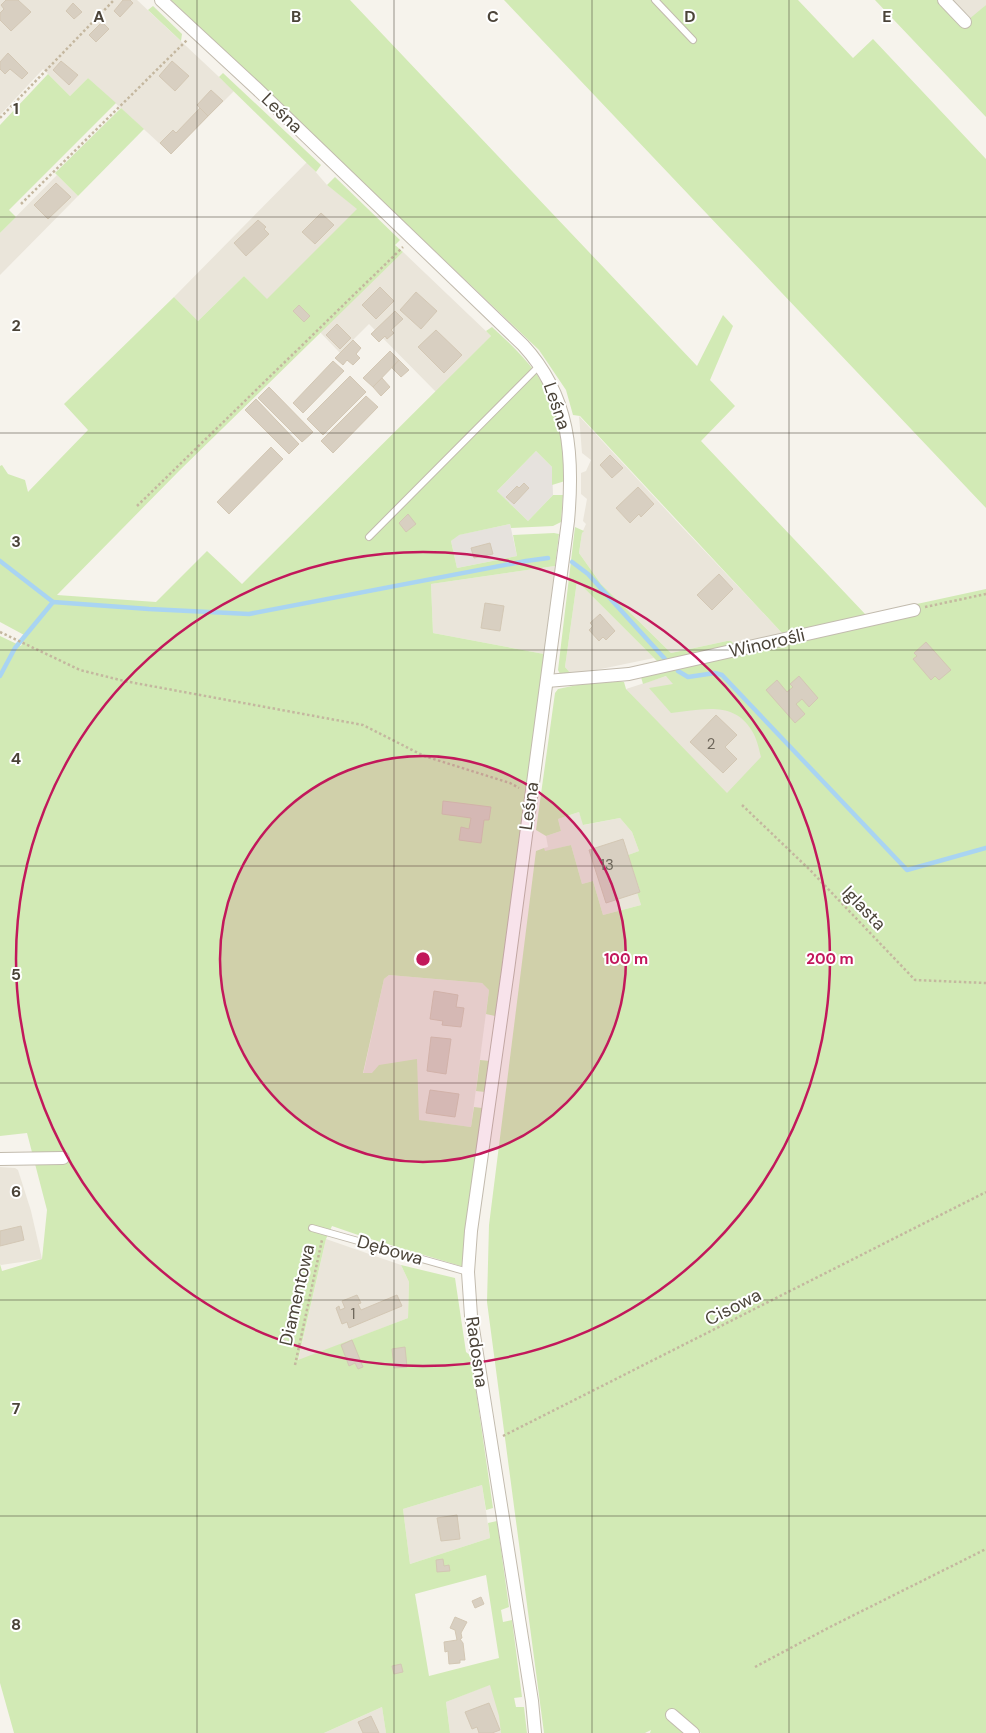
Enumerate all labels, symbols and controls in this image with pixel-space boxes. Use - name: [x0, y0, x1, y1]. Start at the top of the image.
- text: A: [93, 6, 105, 27]
- text: B: [291, 6, 301, 27]
- text: C: [487, 6, 499, 27]
- text: D: [684, 6, 696, 27]
- text: E: [882, 6, 892, 27]
- street label: Leśna: [256, 88, 308, 138]
- text: 1: [13, 98, 19, 119]
- text: 2: [11, 315, 21, 336]
- street label: Leśna: [538, 379, 576, 433]
- text: 3: [11, 531, 21, 552]
- street label: Winorośli: [727, 623, 807, 663]
- house number: 2: [707, 734, 715, 754]
- text: 4: [11, 748, 21, 769]
- street label: Leśna: [514, 780, 544, 832]
- house number: 13: [600, 855, 614, 875]
- street label: Iglasta: [837, 880, 891, 936]
- text: 100 m: [604, 949, 648, 969]
- text: 200 m: [806, 949, 854, 969]
- centre of rings: [414, 950, 432, 968]
- text: 5: [11, 964, 21, 985]
- text: 6: [11, 1181, 21, 1202]
- street label: Dębowa: [354, 1229, 426, 1271]
- street label: Diamentowa: [274, 1242, 320, 1348]
- street label: Cisowa: [701, 1283, 765, 1331]
- house number: 1: [351, 1304, 355, 1324]
- street label: Radosna: [460, 1315, 494, 1389]
- text: 7: [12, 1398, 21, 1419]
- text: 8: [11, 1614, 21, 1635]

